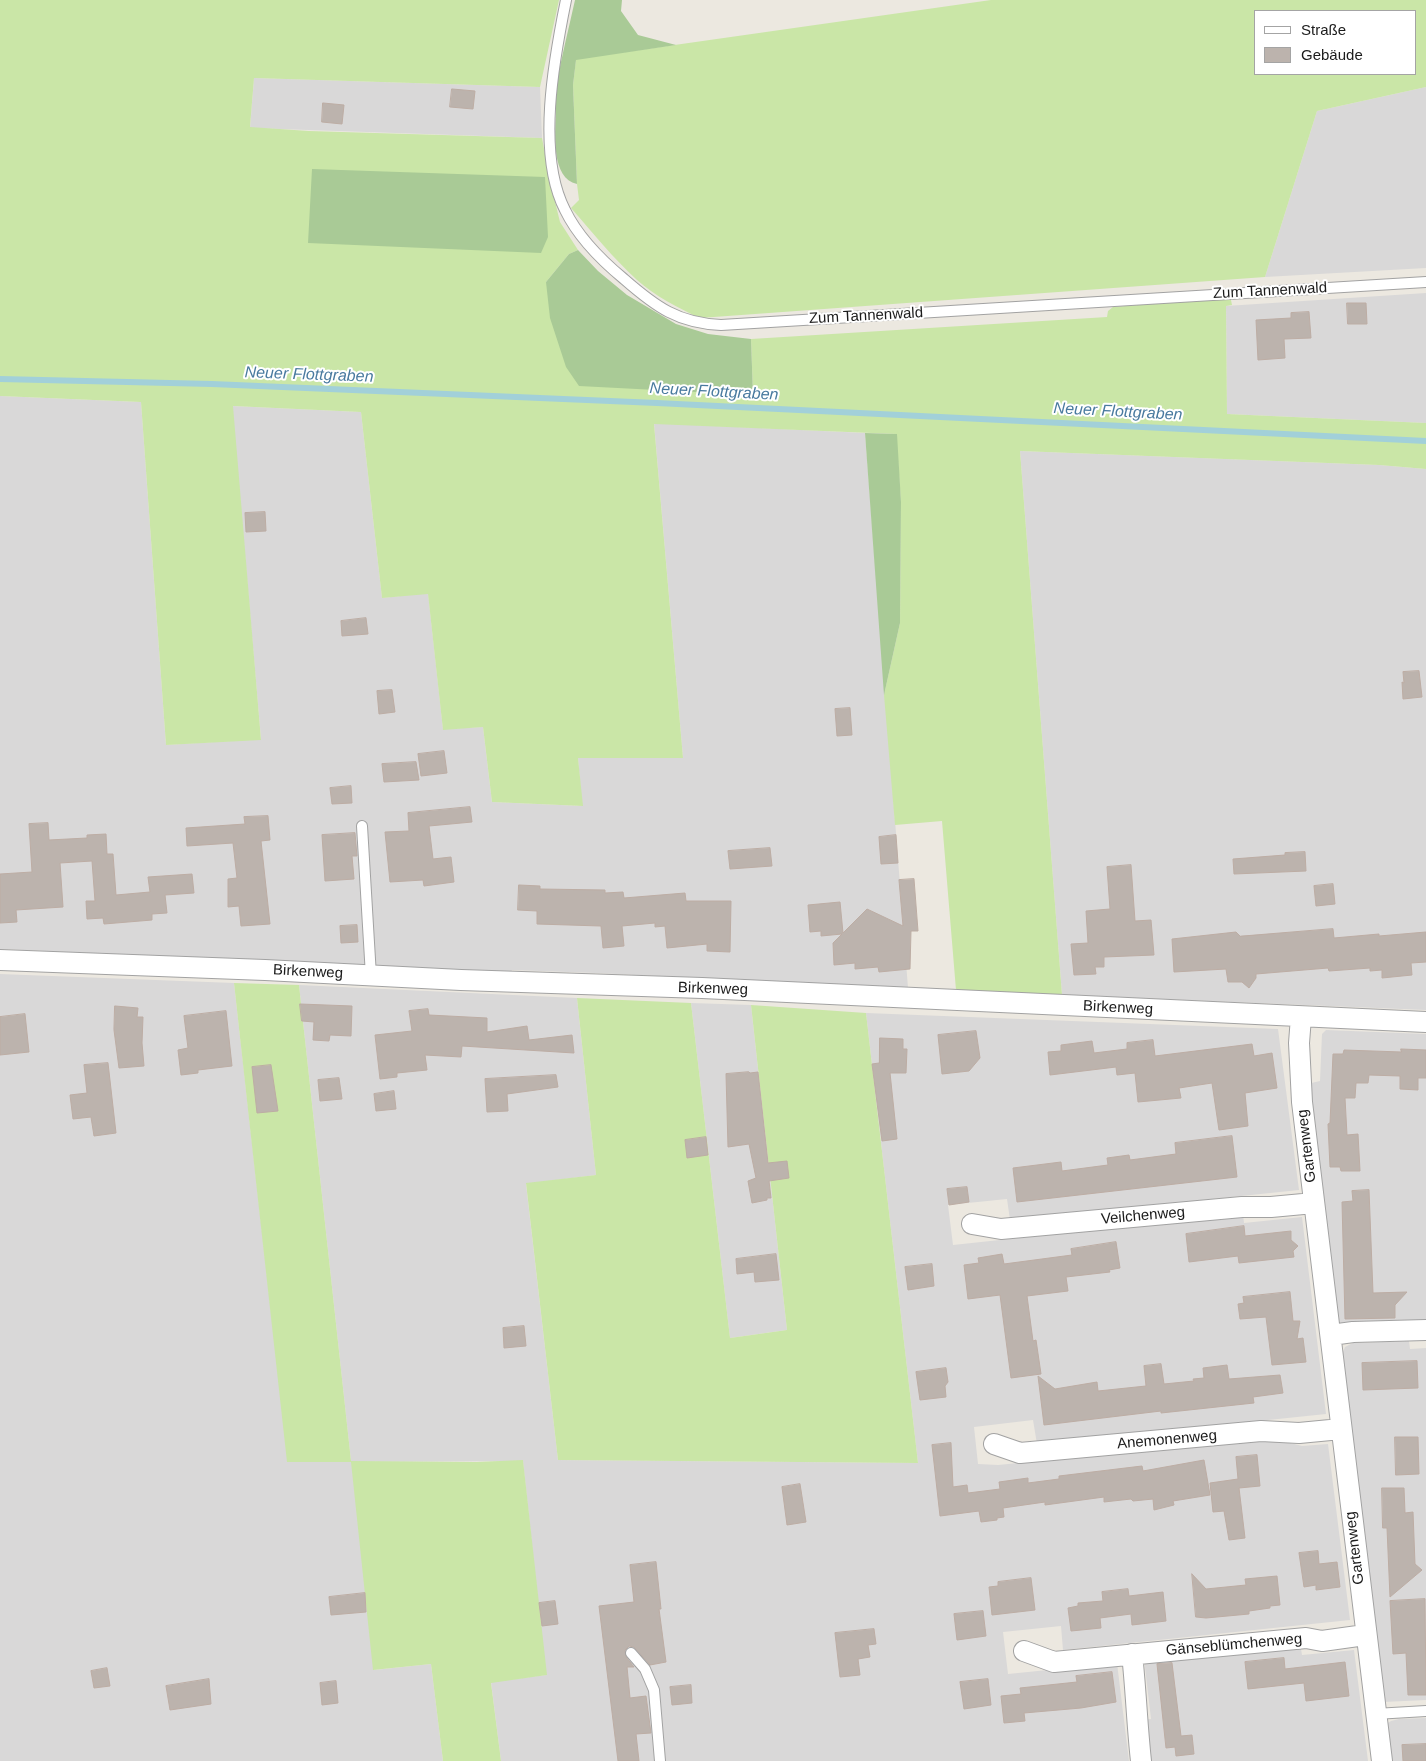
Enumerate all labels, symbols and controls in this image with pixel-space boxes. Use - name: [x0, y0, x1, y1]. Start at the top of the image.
- legend: [1254, 10, 1416, 75]
- text: Straße: [1301, 21, 1346, 38]
- text: Gebäude: [1301, 46, 1363, 63]
- street label: Zum Tannenwald: [1212, 279, 1328, 303]
- street label: Zum Tannenwald: [808, 304, 924, 328]
- water label: Neuer Flottgraben: [244, 363, 374, 387]
- water label: Neuer Flottgraben: [649, 379, 779, 405]
- water label: Neuer Flottgraben: [1053, 399, 1183, 425]
- street label: Birkenweg: [273, 961, 343, 983]
- street label: Birkenweg: [678, 979, 748, 999]
- street label: Birkenweg: [1083, 997, 1153, 1019]
- street label: Gartenweg: [1294, 1108, 1320, 1184]
- street label: Veilchenweg: [1100, 1203, 1186, 1229]
- street label: Anemonenweg: [1116, 1427, 1218, 1453]
- street label: Gartenweg: [1342, 1510, 1368, 1586]
- street label: Gänseblümchenweg: [1165, 1630, 1303, 1660]

